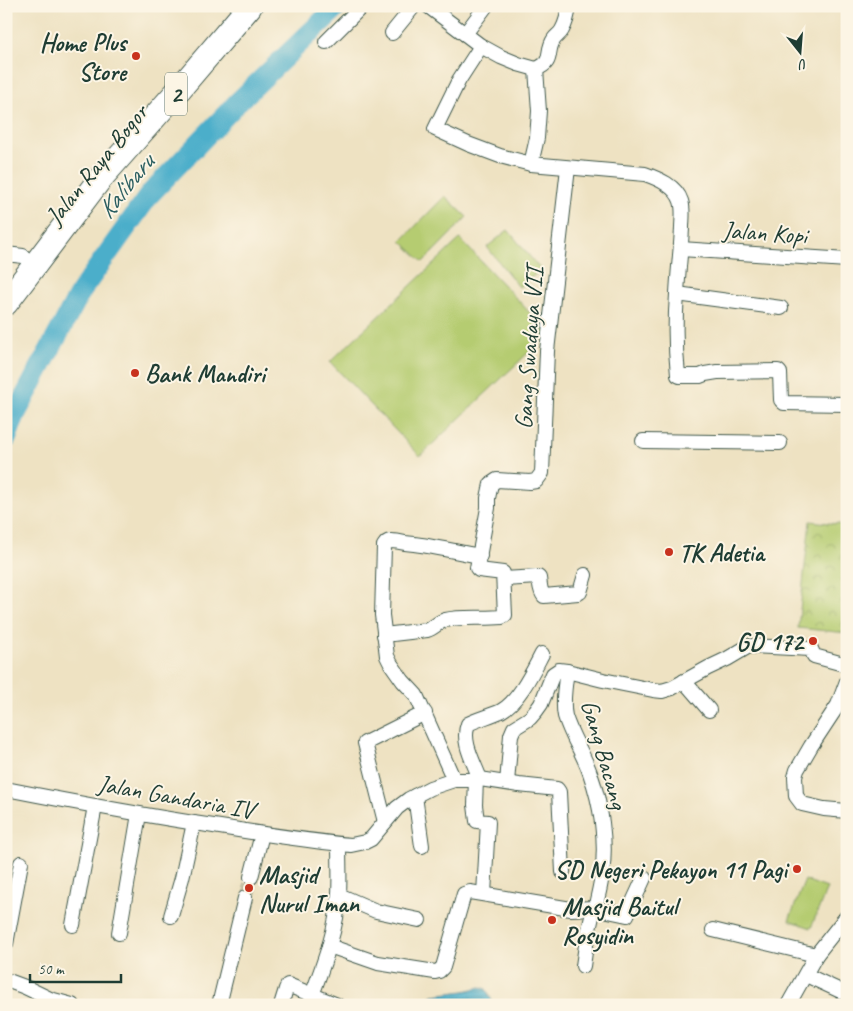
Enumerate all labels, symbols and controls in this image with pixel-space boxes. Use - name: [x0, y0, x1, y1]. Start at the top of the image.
- place label: Home Plus Store: [40, 27, 128, 88]
- north arrow: [776, 28, 826, 78]
- marker: Home Plus Store: [130, 50, 142, 62]
- text: U: [795, 55, 809, 74]
- road number: 2: [165, 72, 187, 116]
- street label: Jalan Raya Bogor: [38, 96, 157, 232]
- water label: Kalibaru: [89, 144, 164, 225]
- street label: Jalan Kopi: [721, 214, 811, 252]
- street label: Gang Swadaya VII: [507, 261, 551, 430]
- place label: Bank Mandiri: [145, 358, 268, 390]
- marker: Bank Mandiri: [129, 367, 141, 379]
- place label: TK Adetia: [679, 537, 766, 569]
- marker: TK Adetia: [663, 546, 675, 558]
- place label: GD 172: [736, 626, 806, 658]
- marker: GD 172: [807, 635, 819, 647]
- street label: Gang Bacang: [573, 696, 635, 814]
- street label: Jalan Gandaria IV: [94, 767, 261, 827]
- place label: SD Negeri Pekayon 11 Pagi: [555, 854, 790, 886]
- place label: Masjid Nurul Iman: [259, 859, 360, 920]
- marker: SD Negeri Pekayon 11 Pagi: [791, 863, 803, 875]
- marker: Masjid Nurul Iman: [243, 882, 255, 894]
- place label: Masjid Baitul Rosyidin: [562, 891, 681, 952]
- marker: Masjid Baitul Rosyidin: [546, 914, 558, 926]
- scale bar: [30, 951, 121, 983]
- text: 50 m: [38, 960, 65, 979]

